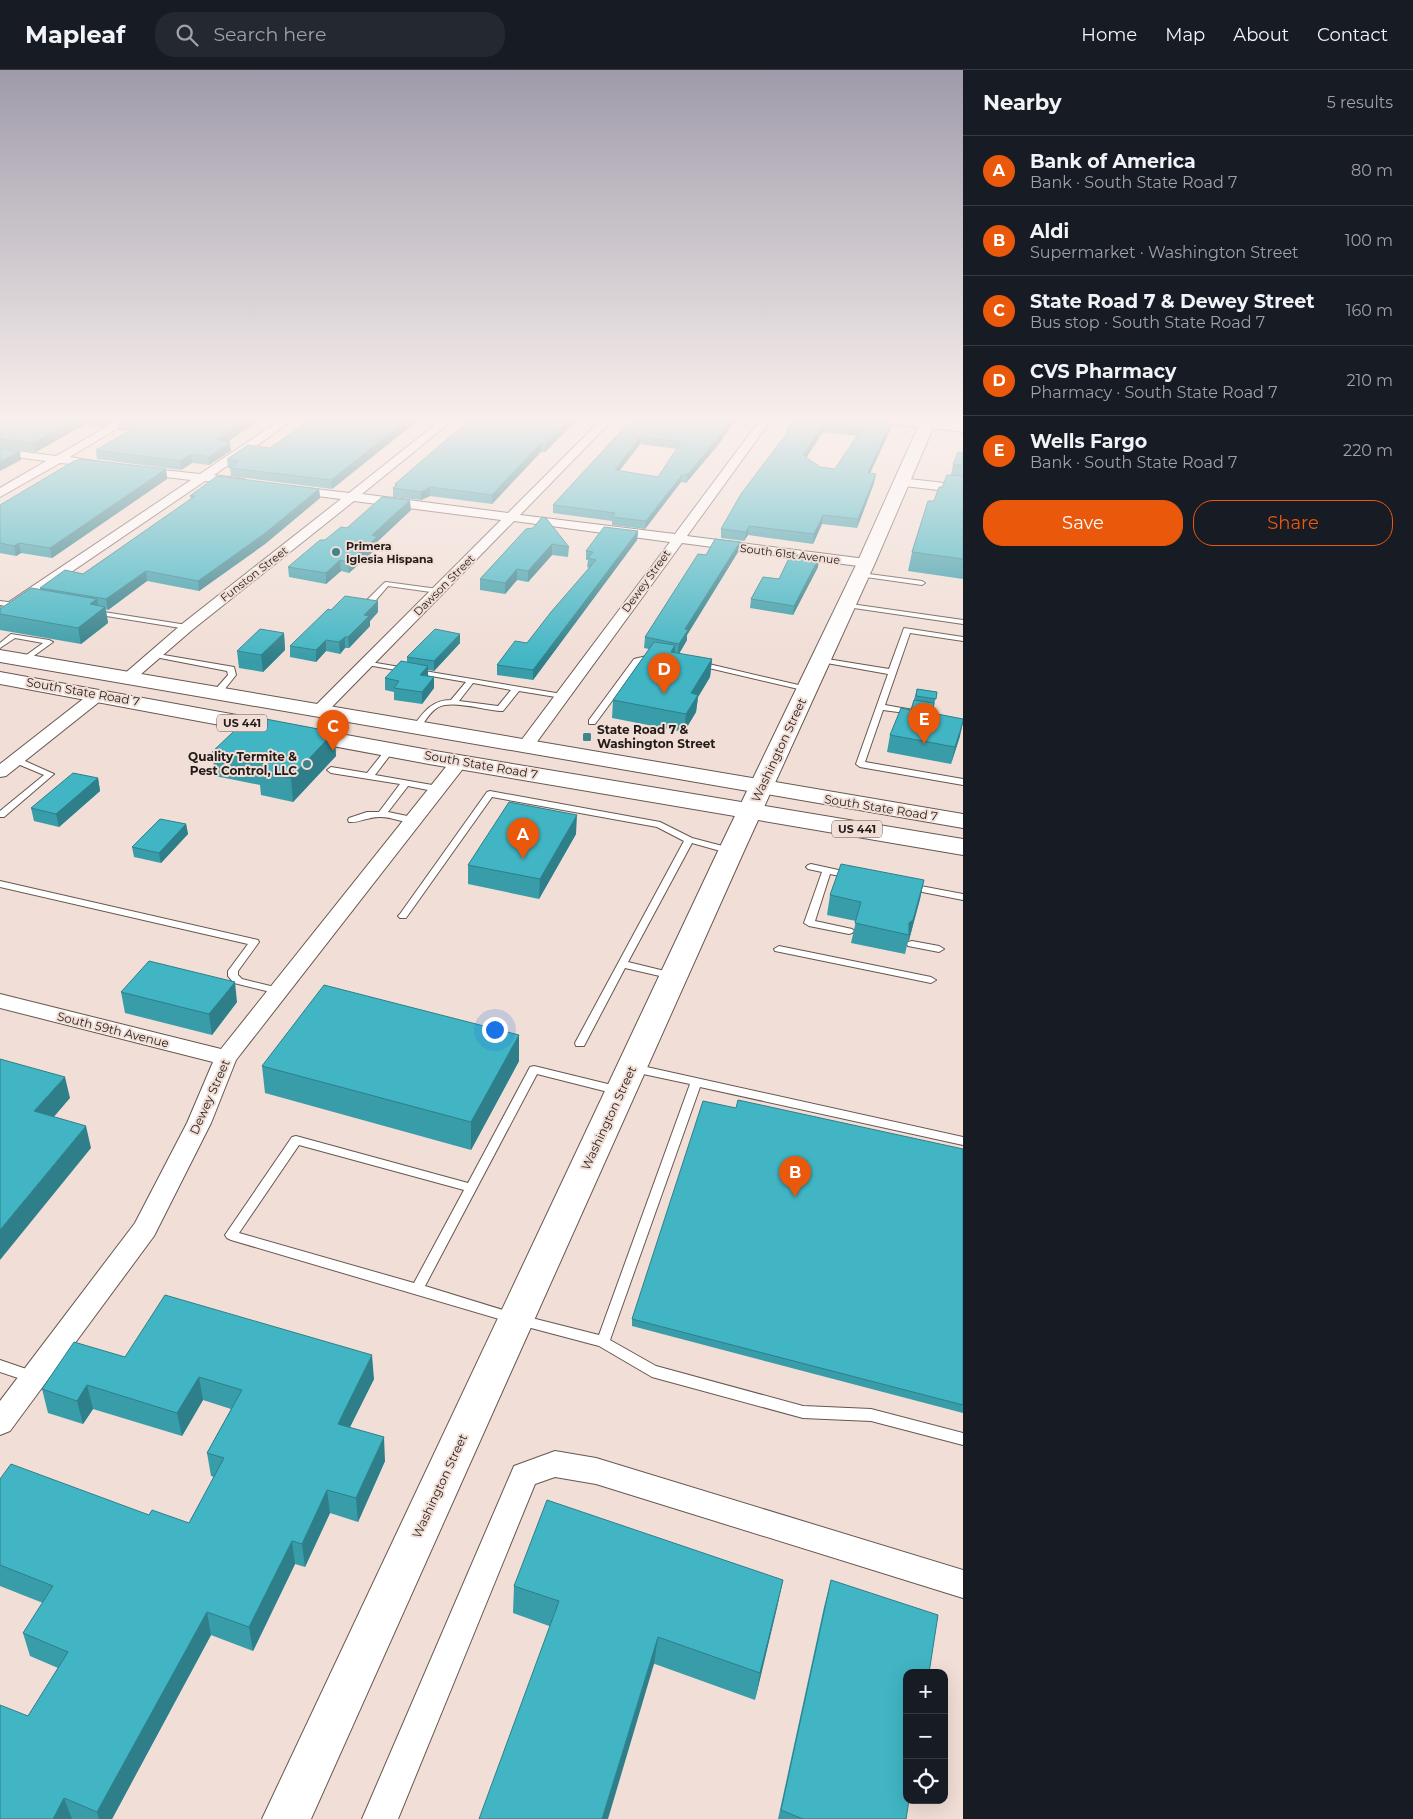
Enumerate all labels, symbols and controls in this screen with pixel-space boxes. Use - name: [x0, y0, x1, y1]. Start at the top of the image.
- search box: [155, 12, 505, 57]
- text: Mapleaf: [25, 20, 125, 49]
- icon: search: [173, 21, 201, 49]
- text: Search here: [213, 23, 326, 46]
- text: Home: [1081, 24, 1137, 46]
- text: Map: [1165, 24, 1205, 46]
- text: About: [1233, 24, 1289, 46]
- text: Contact: [1317, 24, 1388, 46]
- text: Nearby: [983, 90, 1062, 115]
- text: 5 results: [1327, 93, 1393, 112]
- text: Bank of America: [1030, 150, 1196, 173]
- text: A: [993, 161, 1005, 180]
- text: 80 m: [1351, 161, 1393, 180]
- text: Bank · South State Road 7: [1030, 173, 1237, 192]
- text: Aldi: [1030, 220, 1069, 243]
- text: B: [993, 231, 1005, 250]
- text: 100 m: [1345, 231, 1393, 250]
- text: Supermarket · Washington Street: [1030, 243, 1299, 262]
- text: State Road 7 & Dewey Street: [1030, 290, 1314, 313]
- text: C: [993, 301, 1005, 320]
- text: 160 m: [1346, 301, 1393, 320]
- text: Bus stop · South State Road 7: [1030, 313, 1265, 332]
- text: CVS Pharmacy: [1030, 360, 1176, 383]
- text: D: [992, 371, 1006, 390]
- text: 210 m: [1346, 371, 1393, 390]
- text: Pharmacy · South State Road 7: [1030, 383, 1278, 402]
- text: Wells Fargo: [1030, 430, 1147, 453]
- text: E: [994, 441, 1004, 460]
- text: 220 m: [1343, 441, 1393, 460]
- text: Bank · South State Road 7: [1030, 453, 1237, 472]
- button: Save: [983, 500, 1183, 546]
- button: Share: [1193, 500, 1393, 546]
- place label: Primera Iglesia Hispana: [346, 539, 434, 566]
- street label: South 61st Avenue: [739, 541, 841, 567]
- street label: Funston Street: [217, 543, 291, 605]
- marker: Primera Iglesia Hispana: [330, 546, 342, 558]
- street label: Dewey Street: [619, 547, 674, 615]
- street label: Dawson Street: [410, 551, 478, 619]
- pin: D: [648, 653, 680, 694]
- street label: South State Road 7: [25, 674, 141, 709]
- street label: Washington Street: [748, 695, 809, 804]
- pin: E: [908, 703, 940, 744]
- pin: C: [317, 710, 349, 751]
- road number: US 441: [217, 714, 267, 731]
- place label: State Road 7 & Washington Street: [597, 722, 716, 751]
- marker: State Road 7 & Washington Street: [581, 731, 593, 743]
- street label: South State Road 7: [423, 747, 539, 782]
- place label: Quality Termite & Pest Control, LLC: [188, 749, 297, 778]
- marker: Quality Termite & Pest Control, LLC: [301, 758, 313, 770]
- street label: South State Road 7: [823, 791, 939, 824]
- pin: A: [507, 818, 539, 859]
- road number: US 441: [832, 821, 882, 838]
- street label: South 59th Avenue: [56, 1008, 171, 1051]
- your location: [482, 1017, 508, 1043]
- street label: Dewey Street: [186, 1057, 233, 1137]
- street label: Washington Street: [578, 1063, 639, 1172]
- pin: B: [779, 1156, 811, 1197]
- street label: Washington Street: [409, 1431, 470, 1540]
- map controls: [903, 1669, 948, 1804]
- button: +: [903, 1669, 948, 1714]
- button: −: [903, 1714, 948, 1759]
- button: locate: [903, 1759, 948, 1804]

